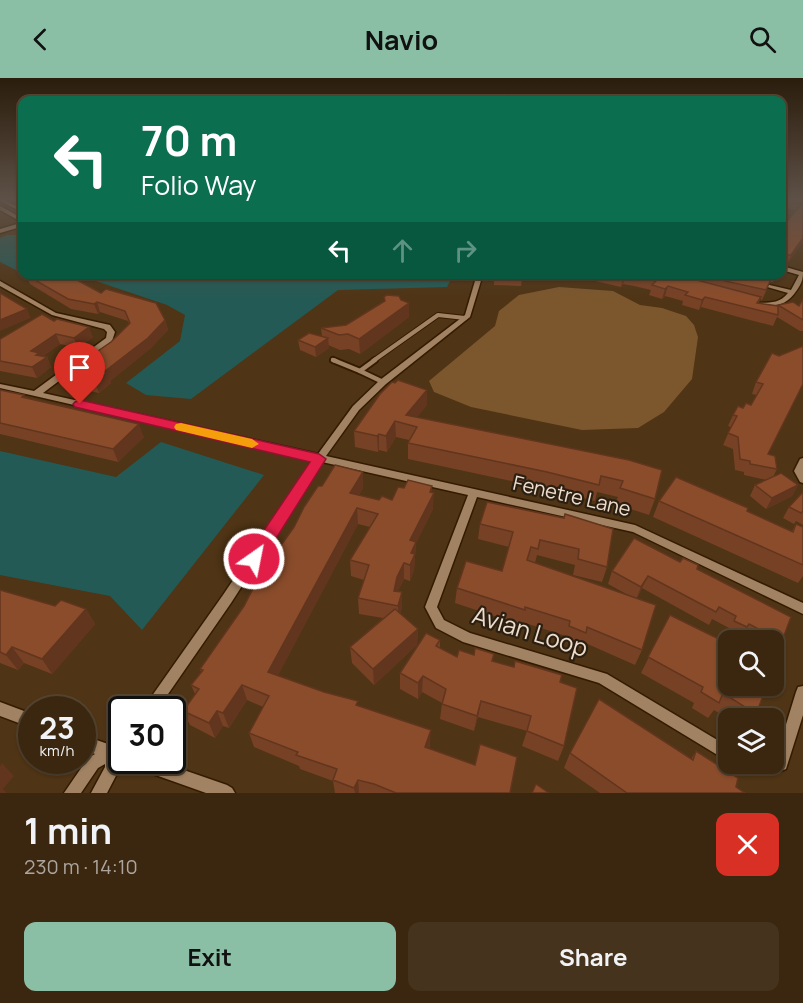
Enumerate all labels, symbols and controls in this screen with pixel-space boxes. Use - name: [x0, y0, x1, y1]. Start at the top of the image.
- text: Navio: [365, 21, 438, 58]
- icon: back: [24, 23, 57, 56]
- icon: search: [746, 23, 779, 56]
- text: 70 m: [141, 111, 237, 169]
- icon: left: [42, 120, 120, 198]
- text: Folio Way: [141, 166, 257, 203]
- icon: left: [323, 234, 356, 267]
- icon: ahead: [386, 234, 419, 267]
- icon: right: [449, 234, 482, 267]
- pin: [54, 342, 105, 404]
- icon: arrive: [63, 351, 96, 384]
- street label: Fenetre Lane: [511, 469, 634, 522]
- position arrow: [222, 527, 286, 591]
- street label: Avian Loop: [469, 597, 592, 664]
- map controls: [718, 630, 784, 774]
- button: search: [718, 630, 784, 696]
- speed limit sign: 30: [108, 696, 186, 774]
- text: 23: [39, 707, 75, 748]
- button: layers: [718, 708, 784, 774]
- text: km/h: [40, 740, 74, 761]
- text: 1 min: [24, 806, 112, 855]
- button: close: [716, 813, 779, 876]
- text: 230 m · 14:10: [24, 853, 138, 880]
- button: Exit: [24, 922, 396, 991]
- button: Share: [408, 922, 779, 991]

